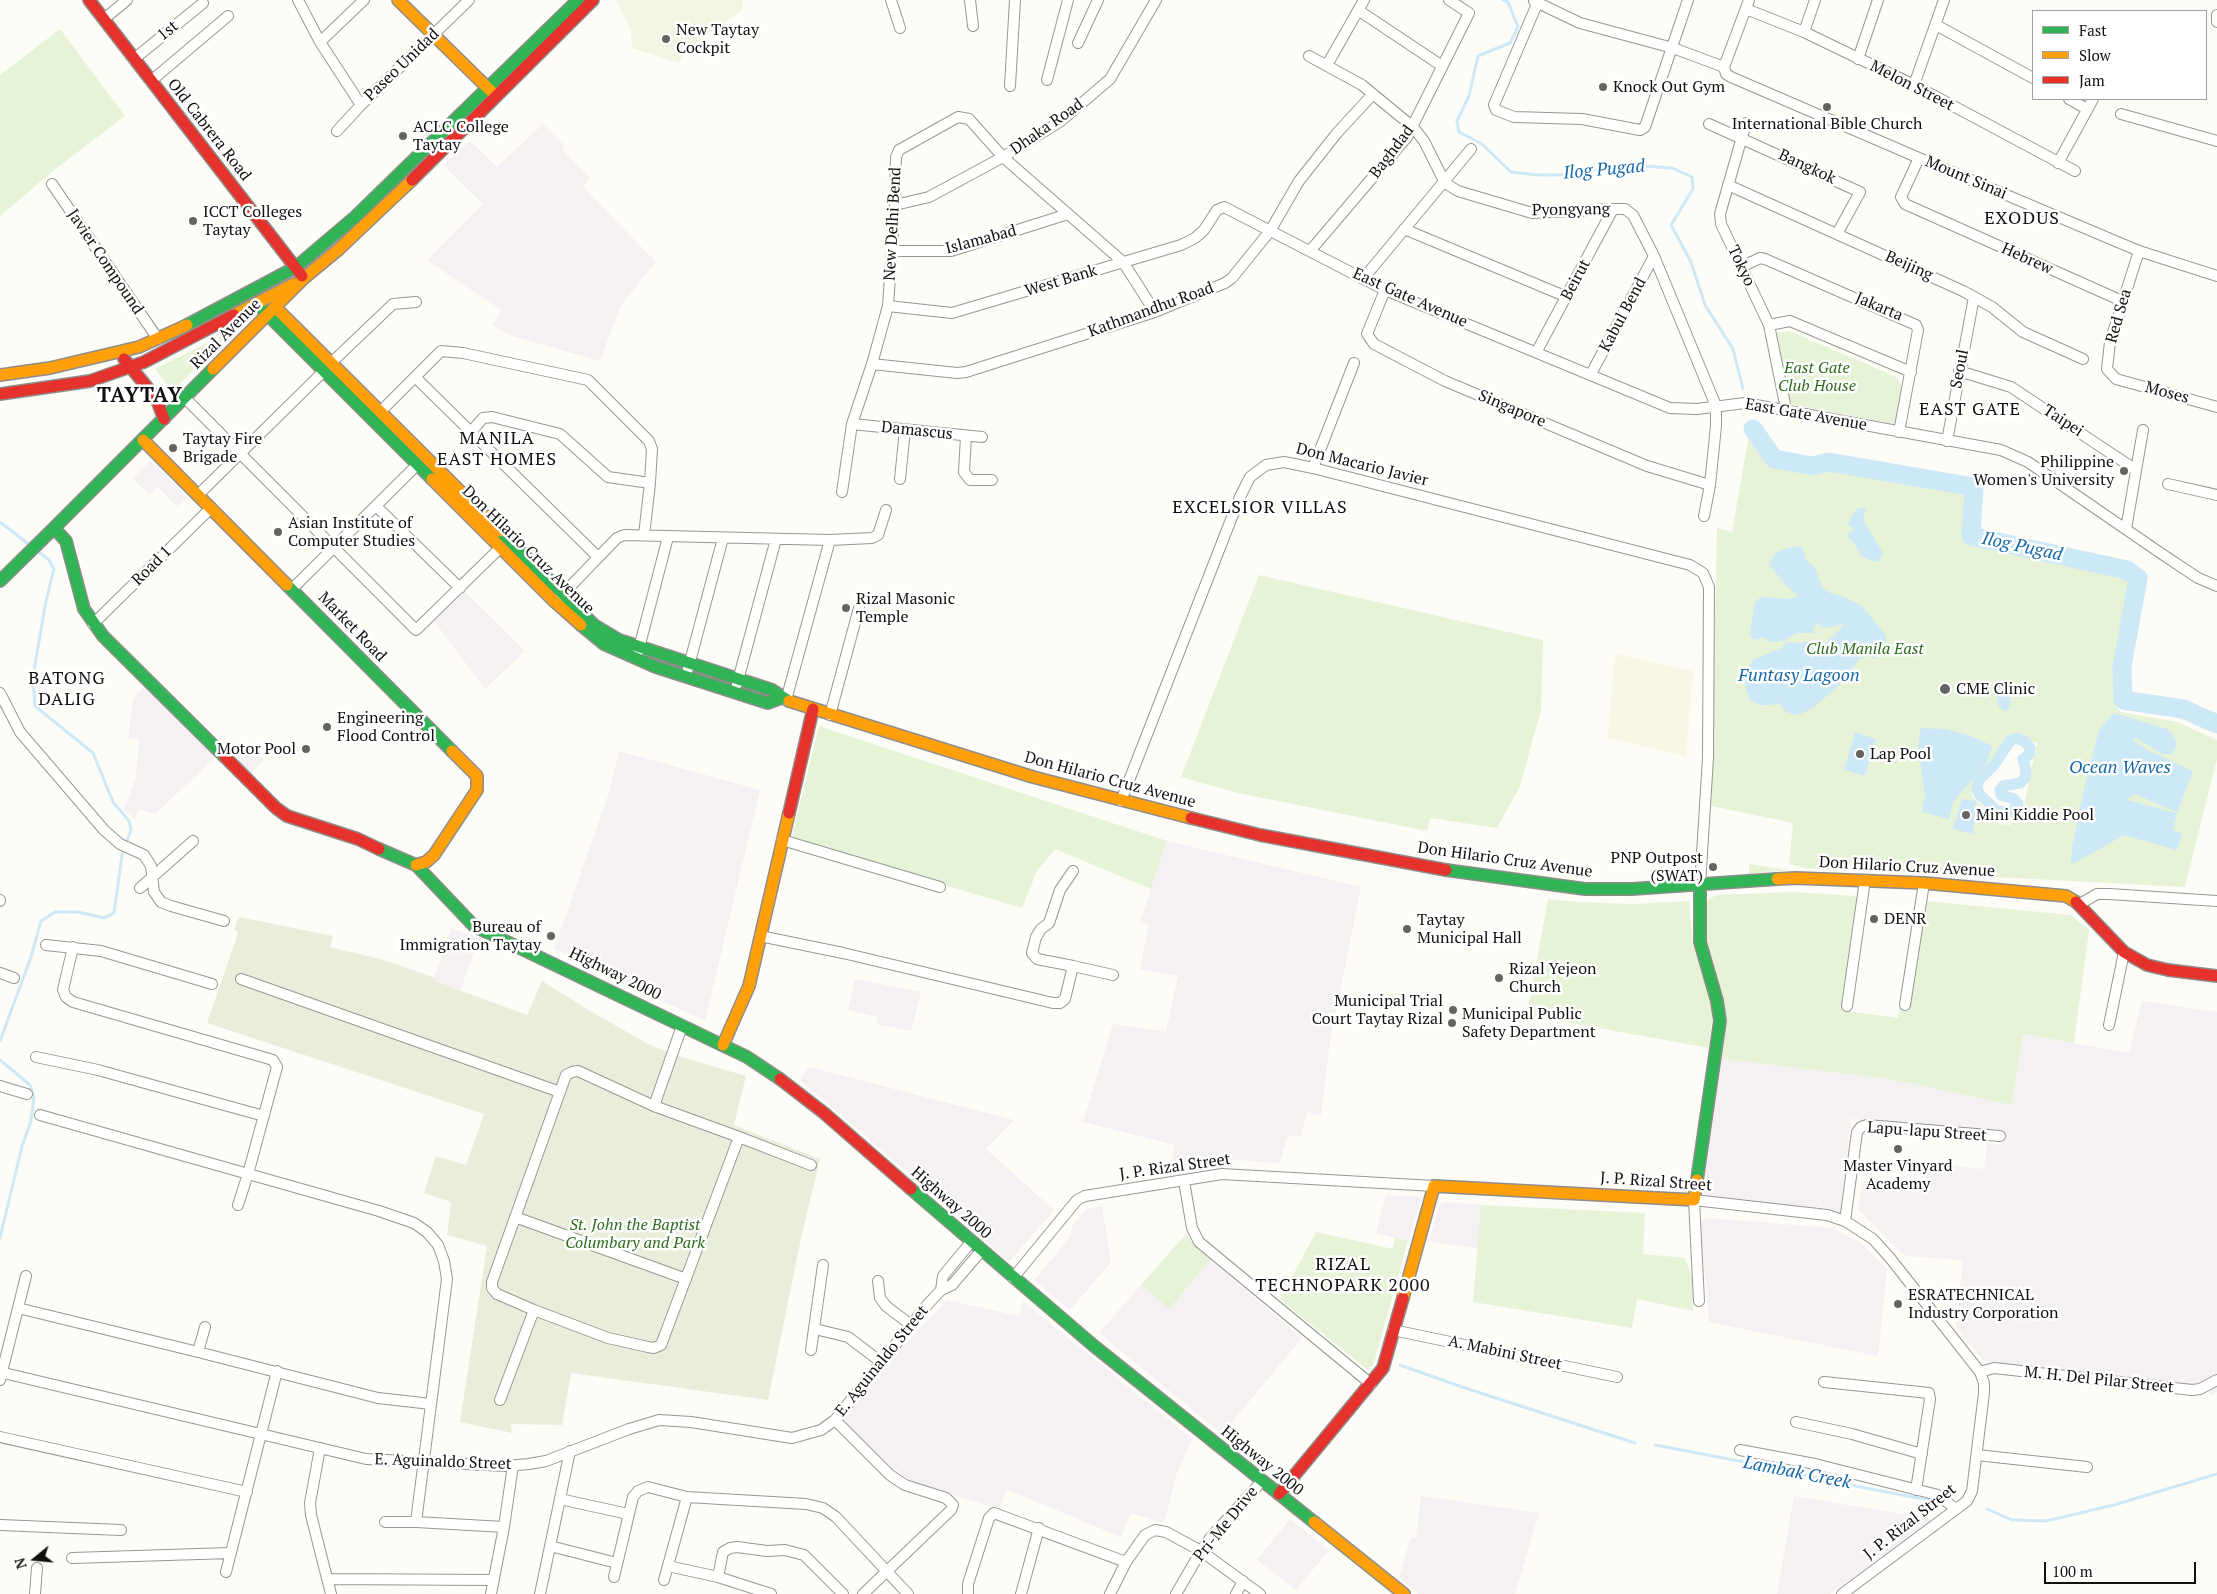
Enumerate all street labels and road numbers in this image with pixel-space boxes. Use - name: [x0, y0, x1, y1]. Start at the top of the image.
- street label: 1st: [154, 17, 182, 45]
- street label: Paseo Unidad: [361, 25, 443, 105]
- street label: Melon Street: [1867, 57, 1957, 115]
- street label: Old Cabrera Road: [163, 75, 255, 185]
- street label: Dhaka Road: [1007, 95, 1087, 159]
- street label: Baghdad: [1366, 122, 1418, 182]
- street label: Bangkok: [1775, 145, 1839, 189]
- street label: Mount Sinai: [1922, 152, 2010, 204]
- street label: New Delhi Bend: [880, 167, 906, 281]
- street label: Pyongyang: [1532, 200, 1610, 220]
- street label: Javier Compound: [63, 206, 147, 318]
- street label: Islamabad: [943, 221, 1019, 259]
- street label: Hebrew: [1998, 239, 2056, 279]
- street label: Tokyo: [1723, 243, 1759, 289]
- street label: Beijing: [1882, 247, 1936, 285]
- street label: Beirut: [1557, 256, 1595, 304]
- street label: West Bank: [1023, 261, 1099, 301]
- street label: East Gate Avenue: [1350, 264, 1470, 332]
- street label: Kabul Bend: [1595, 275, 1651, 355]
- street label: Kathmandhu Road: [1086, 278, 1216, 342]
- street label: Red Sea: [2102, 287, 2136, 345]
- street label: Jakarta: [1852, 288, 1906, 326]
- street label: Rizal Avenue: [187, 295, 265, 373]
- street label: Seoul: [1947, 348, 1973, 390]
- street label: Moses: [2143, 378, 2191, 408]
- street label: Singapore: [1475, 386, 1549, 432]
- street label: East Gate Avenue: [1744, 395, 1868, 435]
- street label: Taipei: [2039, 401, 2087, 441]
- street label: Damascus: [880, 418, 954, 444]
- street label: Don Macario Javier: [1294, 439, 1430, 491]
- street label: Don Hilario Cruz Avenue: [458, 482, 598, 618]
- street label: Road 1: [128, 542, 176, 590]
- street label: Market Road: [314, 588, 390, 666]
- street label: Don Hilario Cruz Avenue: [1022, 748, 1198, 812]
- street label: Don Hilario Cruz Avenue: [1416, 838, 1594, 882]
- street label: Don Hilario Cruz Avenue: [1818, 853, 1996, 881]
- street label: Highway 2000: [566, 943, 664, 1005]
- street label: Lapu-lapu Street: [1867, 1118, 1987, 1146]
- street label: J. P. Rizal Street: [1118, 1150, 1232, 1184]
- street label: Highway 2000: [907, 1163, 995, 1243]
- street label: J. P. Rizal Street: [1599, 1169, 1713, 1195]
- street label: E. Aguinaldo Street: [831, 1302, 933, 1420]
- street label: A. Mabini Street: [1446, 1332, 1564, 1374]
- street label: M. H. Del Pilar Street: [2023, 1363, 2175, 1397]
- street label: Highway 2000: [1217, 1422, 1307, 1500]
- street label: E. Aguinaldo Street: [374, 1450, 512, 1474]
- street label: J. P. Rizal Street: [1860, 1480, 1960, 1564]
- street label: Pri-Me Drive: [1190, 1483, 1262, 1565]

